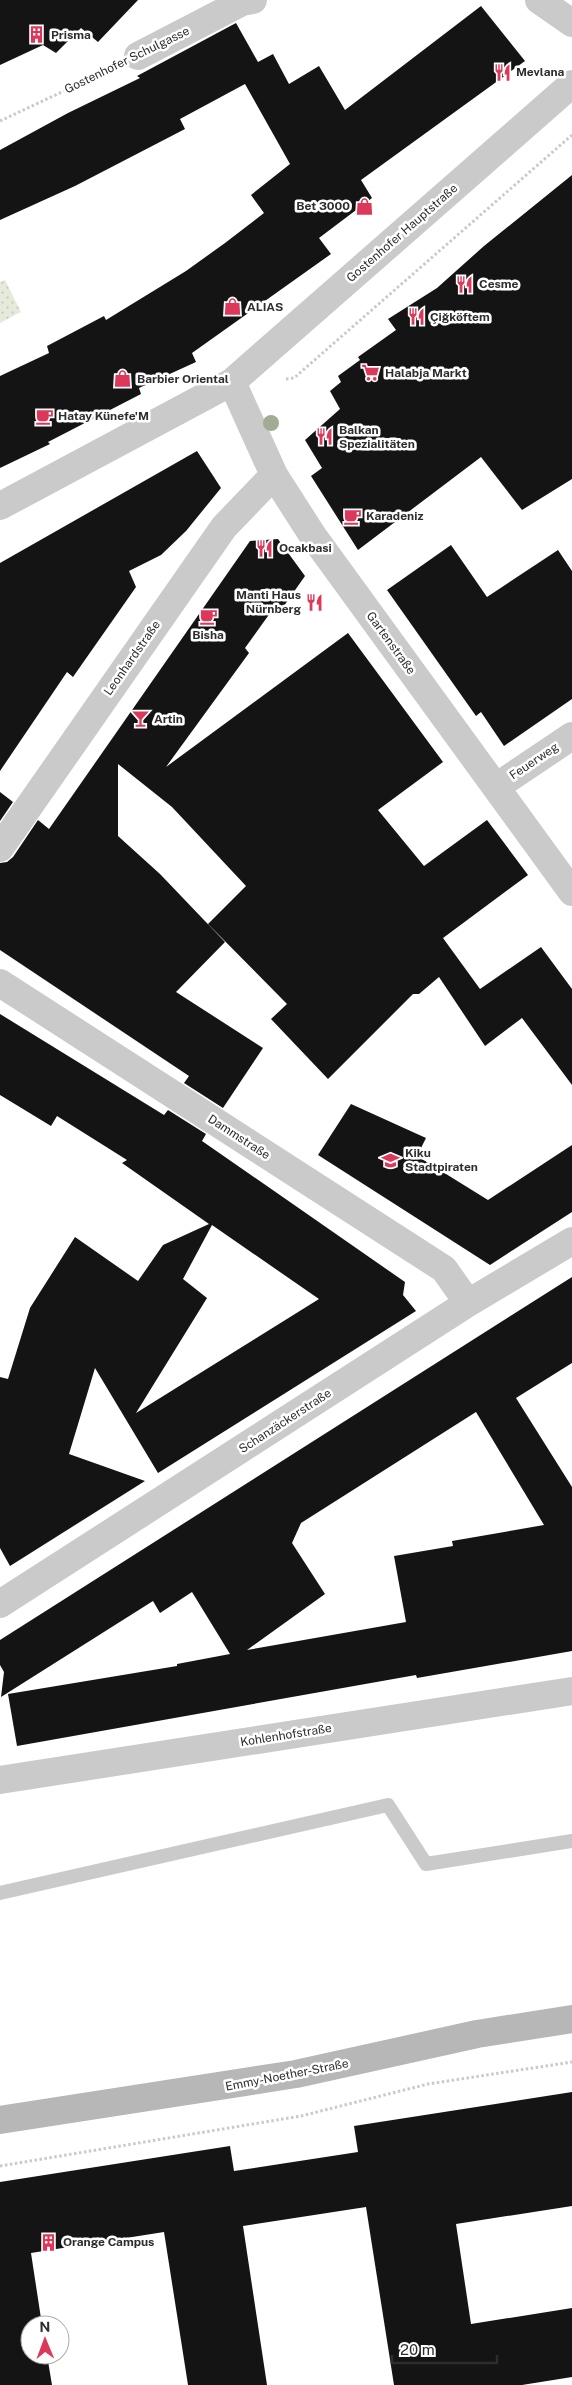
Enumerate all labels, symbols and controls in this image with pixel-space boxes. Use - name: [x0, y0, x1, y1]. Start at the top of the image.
- street label: Gostenhofer Schulgasse: [62, 24, 192, 96]
- building icon: Prisma: [27, 25, 47, 45]
- place label: Prisma: [51, 28, 91, 42]
- restaurant icon: Mevlana: [492, 62, 512, 82]
- place label: Mevlana: [516, 65, 565, 79]
- street label: Gostenhofer Hauptstraße: [344, 181, 460, 285]
- shop icon: Bet 3000: [354, 196, 374, 216]
- place label: Bet 3000: [296, 199, 350, 213]
- restaurant icon: Cesme: [455, 274, 475, 294]
- place label: Cesme: [479, 277, 519, 291]
- shop icon: ALIAS: [223, 297, 243, 317]
- place label: ALIAS: [247, 300, 283, 314]
- restaurant icon: Çiğköftem: [406, 307, 426, 327]
- place label: Çiğköftem: [430, 310, 490, 324]
- supermarket icon: Halabja Markt: [361, 363, 381, 383]
- place label: Halabja Markt: [385, 366, 467, 380]
- shop icon: Barbier Oriental: [113, 369, 133, 389]
- place label: Barbier Oriental: [137, 372, 229, 386]
- cafe icon: Hatay Künefe'M: [34, 406, 54, 426]
- place label: Hatay Künefe'M: [58, 409, 149, 423]
- place label: Balkan Spezialitäten: [339, 423, 415, 451]
- restaurant icon: Balkan Spezialitäten: [315, 427, 335, 447]
- cafe icon: Karadeniz: [342, 506, 362, 526]
- place label: Karadeniz: [366, 509, 423, 523]
- restaurant icon: Ocakbasi: [255, 538, 275, 558]
- place label: Ocakbasi: [279, 541, 332, 555]
- place label: Manti Haus Nürnberg: [236, 588, 301, 616]
- restaurant icon: Manti Haus Nürnberg: [305, 592, 325, 612]
- cafe icon: Bisha: [198, 606, 218, 626]
- street label: Gartenstraße: [364, 609, 418, 677]
- street label: Leonhardstraße: [101, 618, 163, 698]
- place label: Bisha: [192, 628, 224, 642]
- bar icon: Artin: [130, 709, 150, 729]
- place label: Artin: [154, 712, 183, 726]
- street label: Feuerweg: [507, 740, 561, 782]
- street label: Dammstraße: [205, 1112, 273, 1162]
- place label: Kiku Stadtpiraten: [405, 1146, 478, 1174]
- school or university icon: Kiku Stadtpiraten: [381, 1150, 401, 1170]
- street label: Schanzäckerstraße: [236, 1386, 334, 1456]
- street label: Kohlenhofstraße: [239, 1721, 333, 1749]
- street label: Emmy-Noether-Straße: [224, 2056, 350, 2094]
- building icon: Orange Campus: [39, 2232, 59, 2252]
- place label: Orange Campus: [63, 2235, 154, 2249]
- north arrow: [20, 2315, 70, 2365]
- text: N: [39, 2319, 50, 2335]
- scale bar: [392, 2332, 497, 2364]
- text: 20 m: [400, 2341, 435, 2358]

